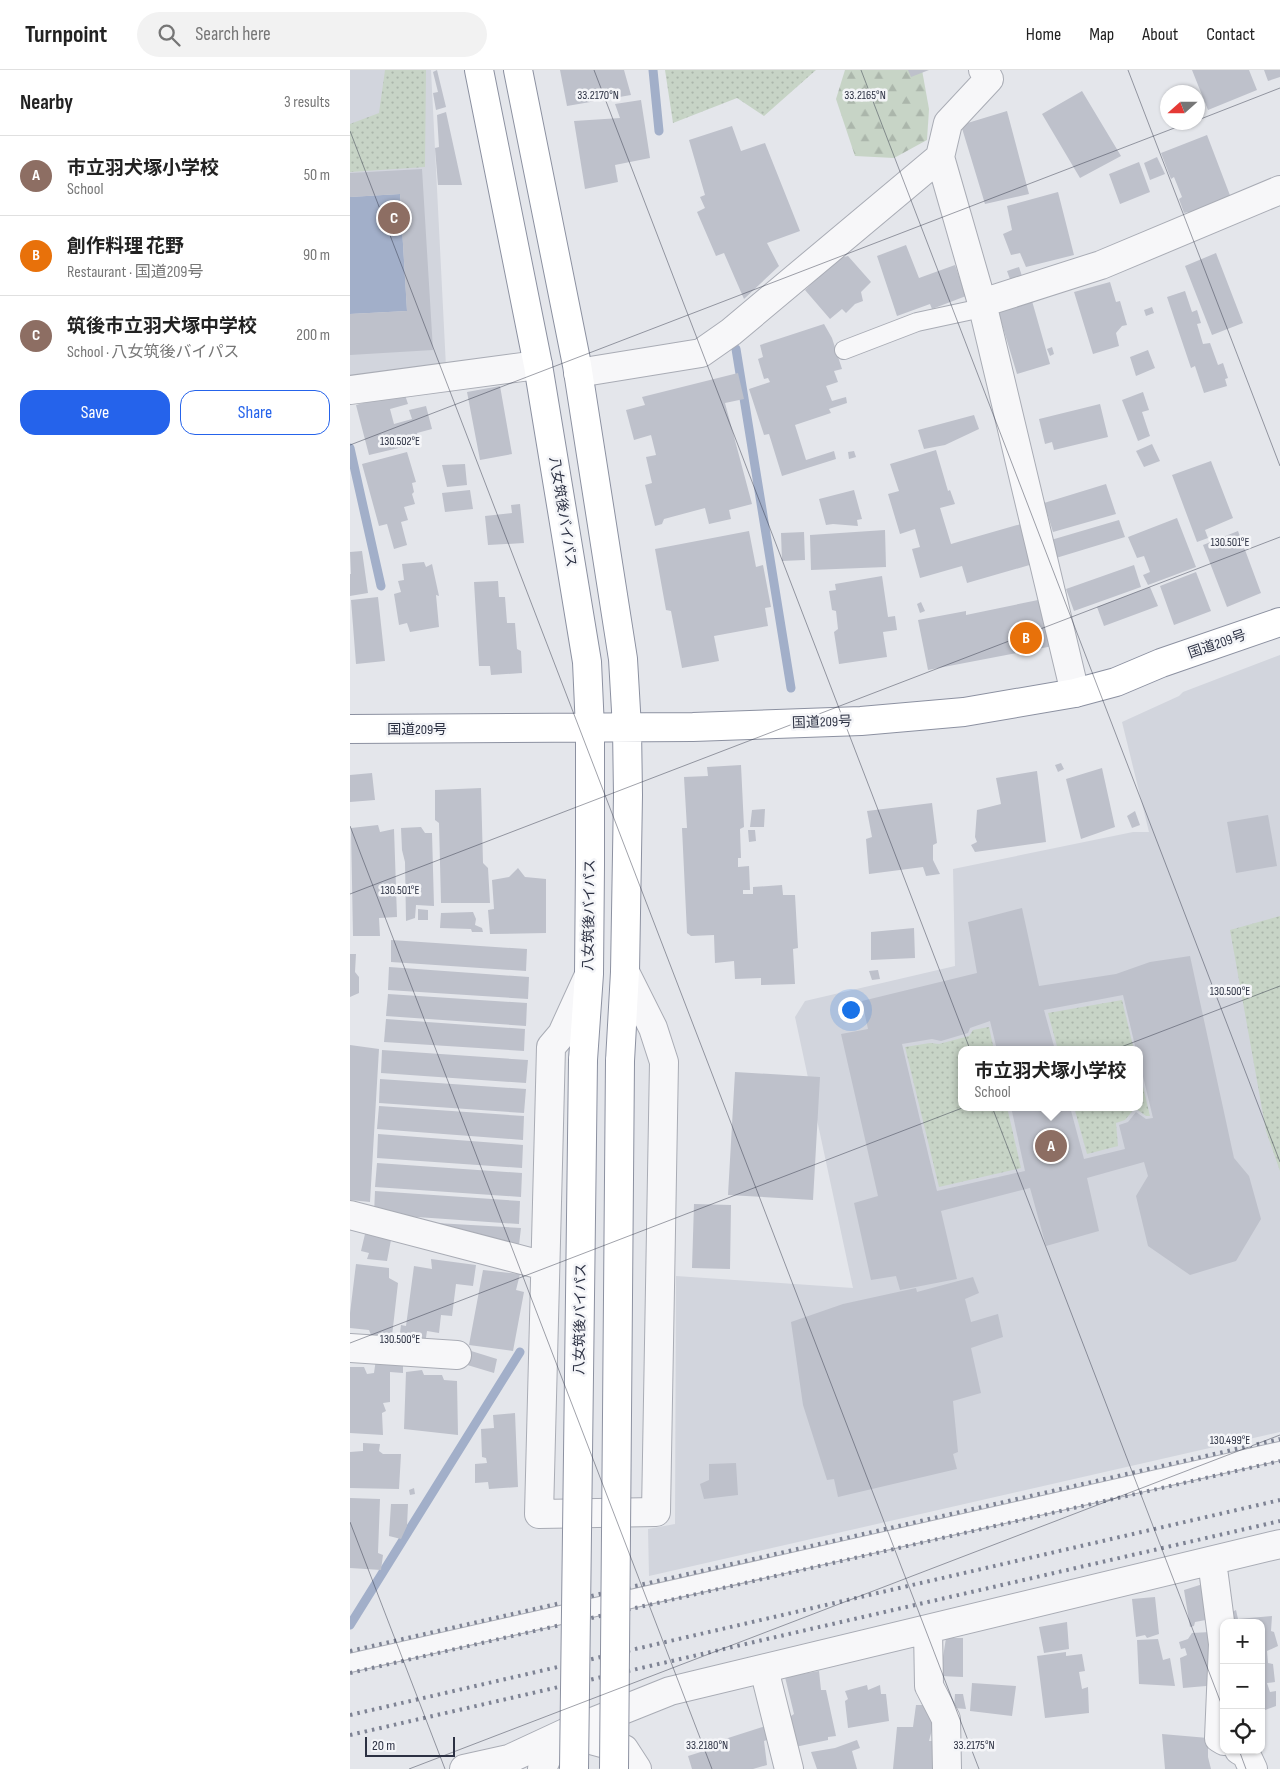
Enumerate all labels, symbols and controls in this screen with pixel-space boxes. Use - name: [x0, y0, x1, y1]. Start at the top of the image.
- search box: [137, 12, 487, 57]
- text: Turnpoint: [25, 20, 107, 49]
- icon: search: [155, 21, 183, 49]
- text: Search here: [195, 23, 271, 46]
- text: Home: [1026, 24, 1061, 45]
- text: Map: [1089, 24, 1114, 45]
- text: About: [1142, 24, 1178, 45]
- text: Contact: [1206, 24, 1255, 45]
- north arrow: [1160, 85, 1205, 130]
- text: 33.2170°N: [577, 88, 619, 103]
- text: 33.2165°N: [844, 88, 886, 103]
- text: Nearby: [20, 90, 73, 115]
- text: 3 results: [284, 93, 330, 112]
- text: 市立羽犬塚小学校: [67, 157, 219, 180]
- text: A: [32, 166, 40, 185]
- text: 50 m: [304, 166, 330, 185]
- text: School: [67, 180, 103, 199]
- pin: C: [378, 199, 410, 237]
- text: 創作料理 花野: [67, 235, 184, 258]
- text: B: [32, 246, 40, 265]
- text: 90 m: [303, 246, 330, 265]
- text: Restaurant · 国道209号: [67, 263, 203, 282]
- text: 筑後市立羽犬塚中学校: [67, 315, 257, 338]
- text: C: [32, 326, 40, 345]
- text: 200 m: [296, 326, 330, 345]
- text: School · 八女筑後バイパス: [67, 343, 239, 362]
- button: Save: [20, 390, 170, 435]
- button: Share: [180, 390, 330, 435]
- text: 130.502°E: [380, 434, 420, 449]
- street label: 八女筑後バイパス: [546, 455, 580, 569]
- text: 130.501°E: [1211, 535, 1249, 550]
- pin: B: [1010, 619, 1042, 657]
- street label: 国道209号: [1186, 626, 1248, 662]
- street label: 国道209号: [792, 712, 852, 732]
- street label: 国道209号: [387, 721, 447, 738]
- street label: 八女筑後バイパス: [580, 859, 598, 971]
- text: 130.501°E: [381, 883, 419, 898]
- text: 130.500°E: [1210, 984, 1250, 999]
- your location: [838, 997, 864, 1023]
- popup: [958, 1046, 1143, 1111]
- text: 市立羽犬塚小学校: [974, 1060, 1127, 1083]
- text: School: [974, 1083, 1011, 1102]
- pin: A: [1035, 1127, 1067, 1165]
- street label: 八女筑後バイパス: [571, 1263, 589, 1375]
- text: 130.500°E: [380, 1332, 420, 1347]
- text: 130.499°E: [1210, 1433, 1250, 1448]
- map controls: [1220, 1619, 1265, 1754]
- button: +: [1220, 1619, 1265, 1664]
- button: −: [1220, 1664, 1265, 1709]
- button: locate: [1220, 1709, 1265, 1754]
- scale bar: [365, 1734, 455, 1757]
- text: 20 m: [372, 1737, 395, 1754]
- text: 33.2180°N: [686, 1738, 728, 1753]
- text: 33.2175°N: [953, 1738, 995, 1753]

